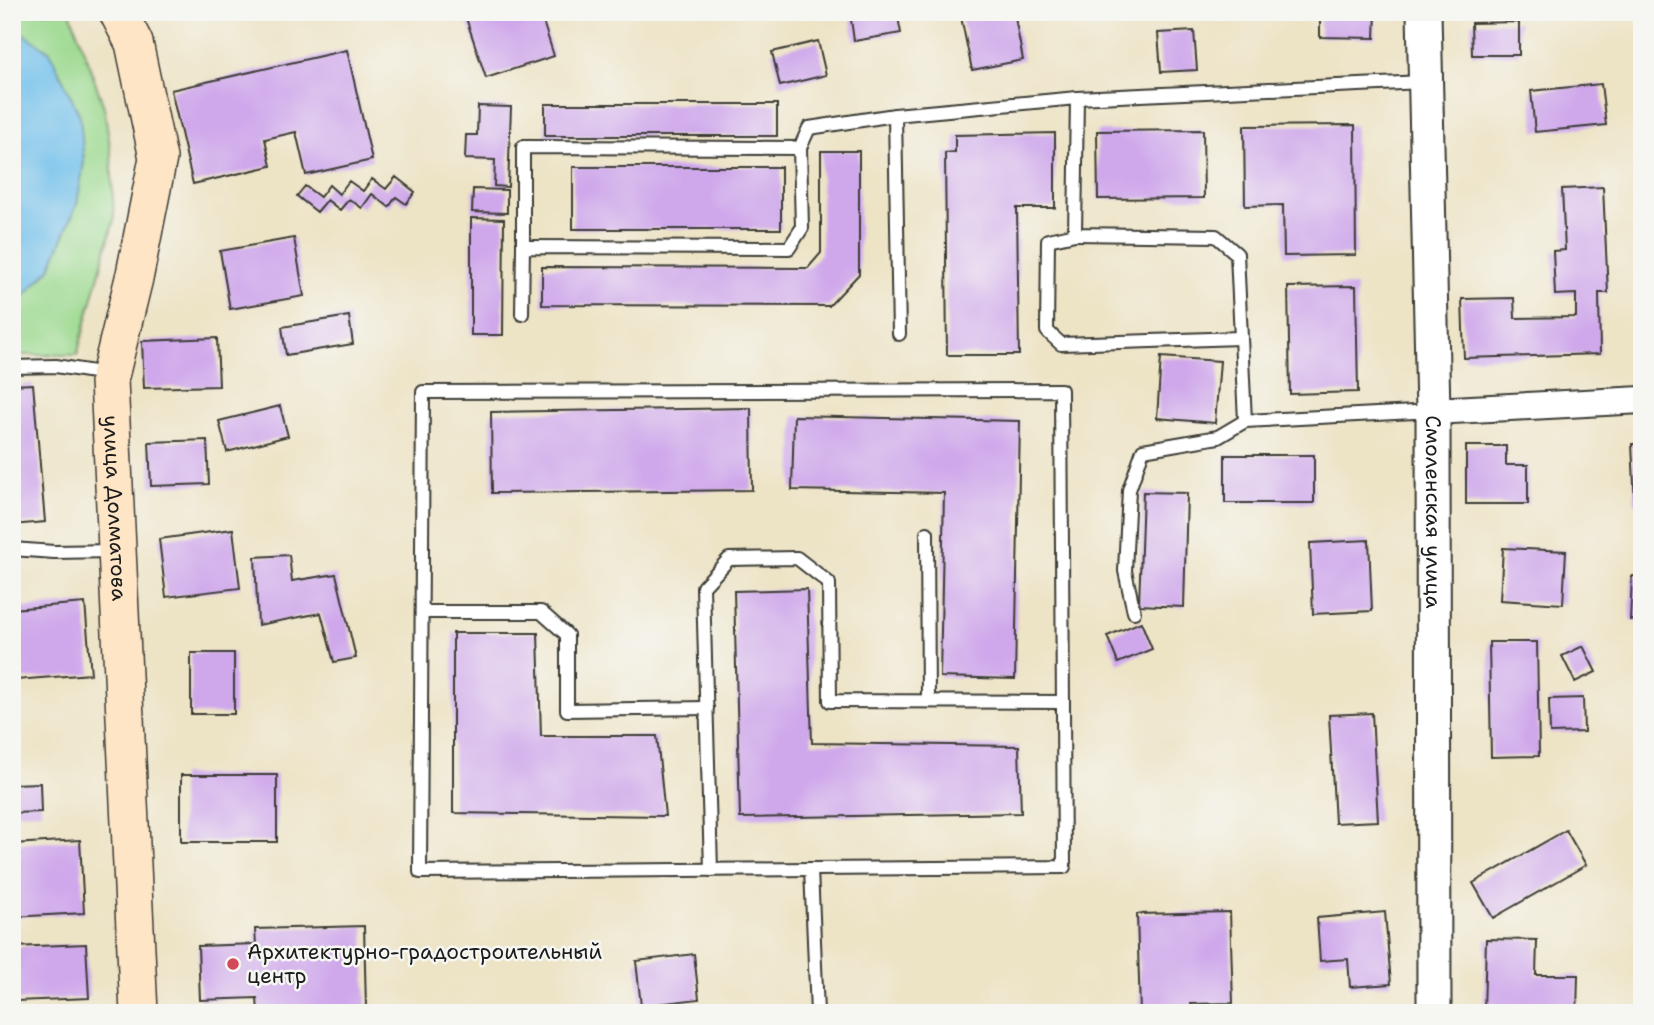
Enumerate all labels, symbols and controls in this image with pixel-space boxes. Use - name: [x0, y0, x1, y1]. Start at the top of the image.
- street label: улица Долматова: [97, 415, 133, 602]
- street label: Смоленская улица: [1419, 415, 1447, 609]
- place label: Архитектурно-градостроительный центр: [247, 938, 603, 990]
- marker: Архитектурно-градостроительный центр: [225, 956, 241, 972]

